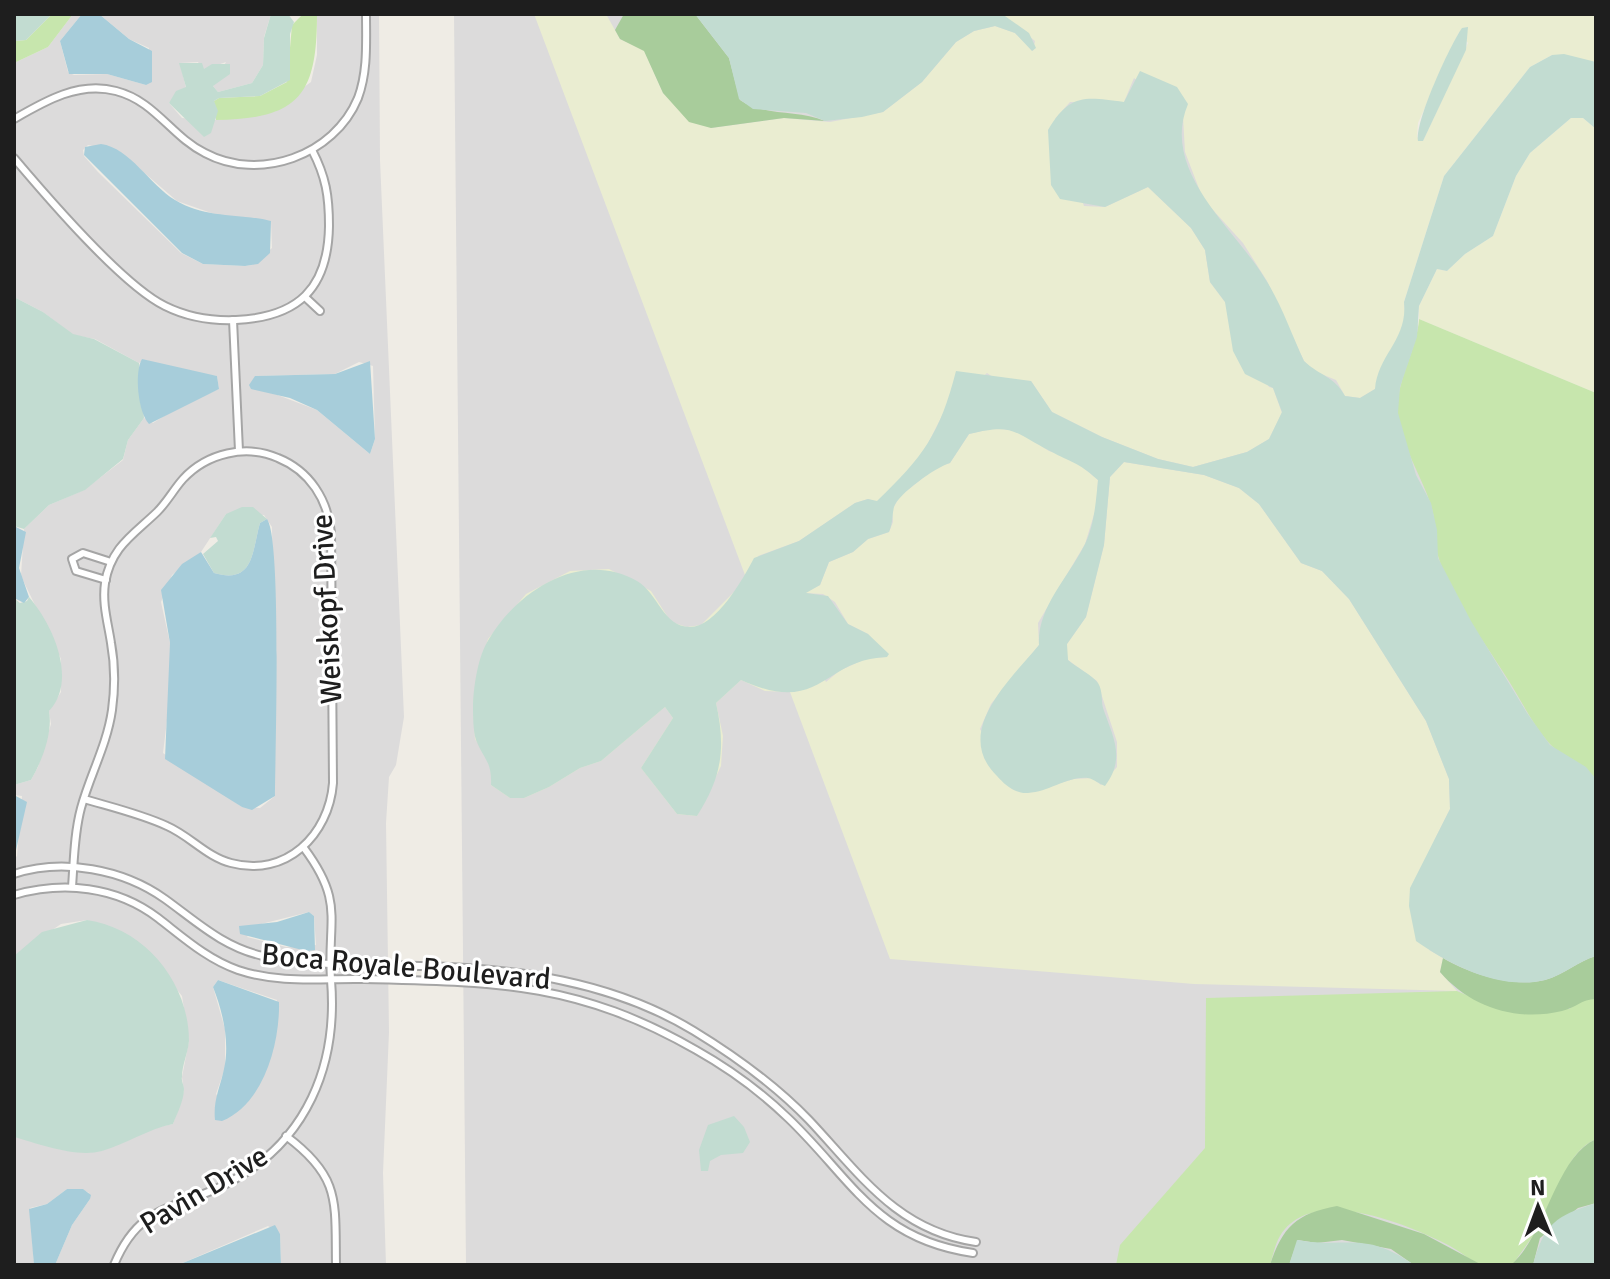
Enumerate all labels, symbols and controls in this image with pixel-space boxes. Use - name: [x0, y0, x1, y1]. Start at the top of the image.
- street label: Weiskopf Drive: [304, 513, 350, 705]
- street label: Boca Royale Boulevard: [260, 936, 552, 998]
- street label: Pavin Drive: [133, 1137, 275, 1243]
- north arrow: [1498, 1167, 1578, 1247]
- text: N: [1530, 1174, 1546, 1201]

